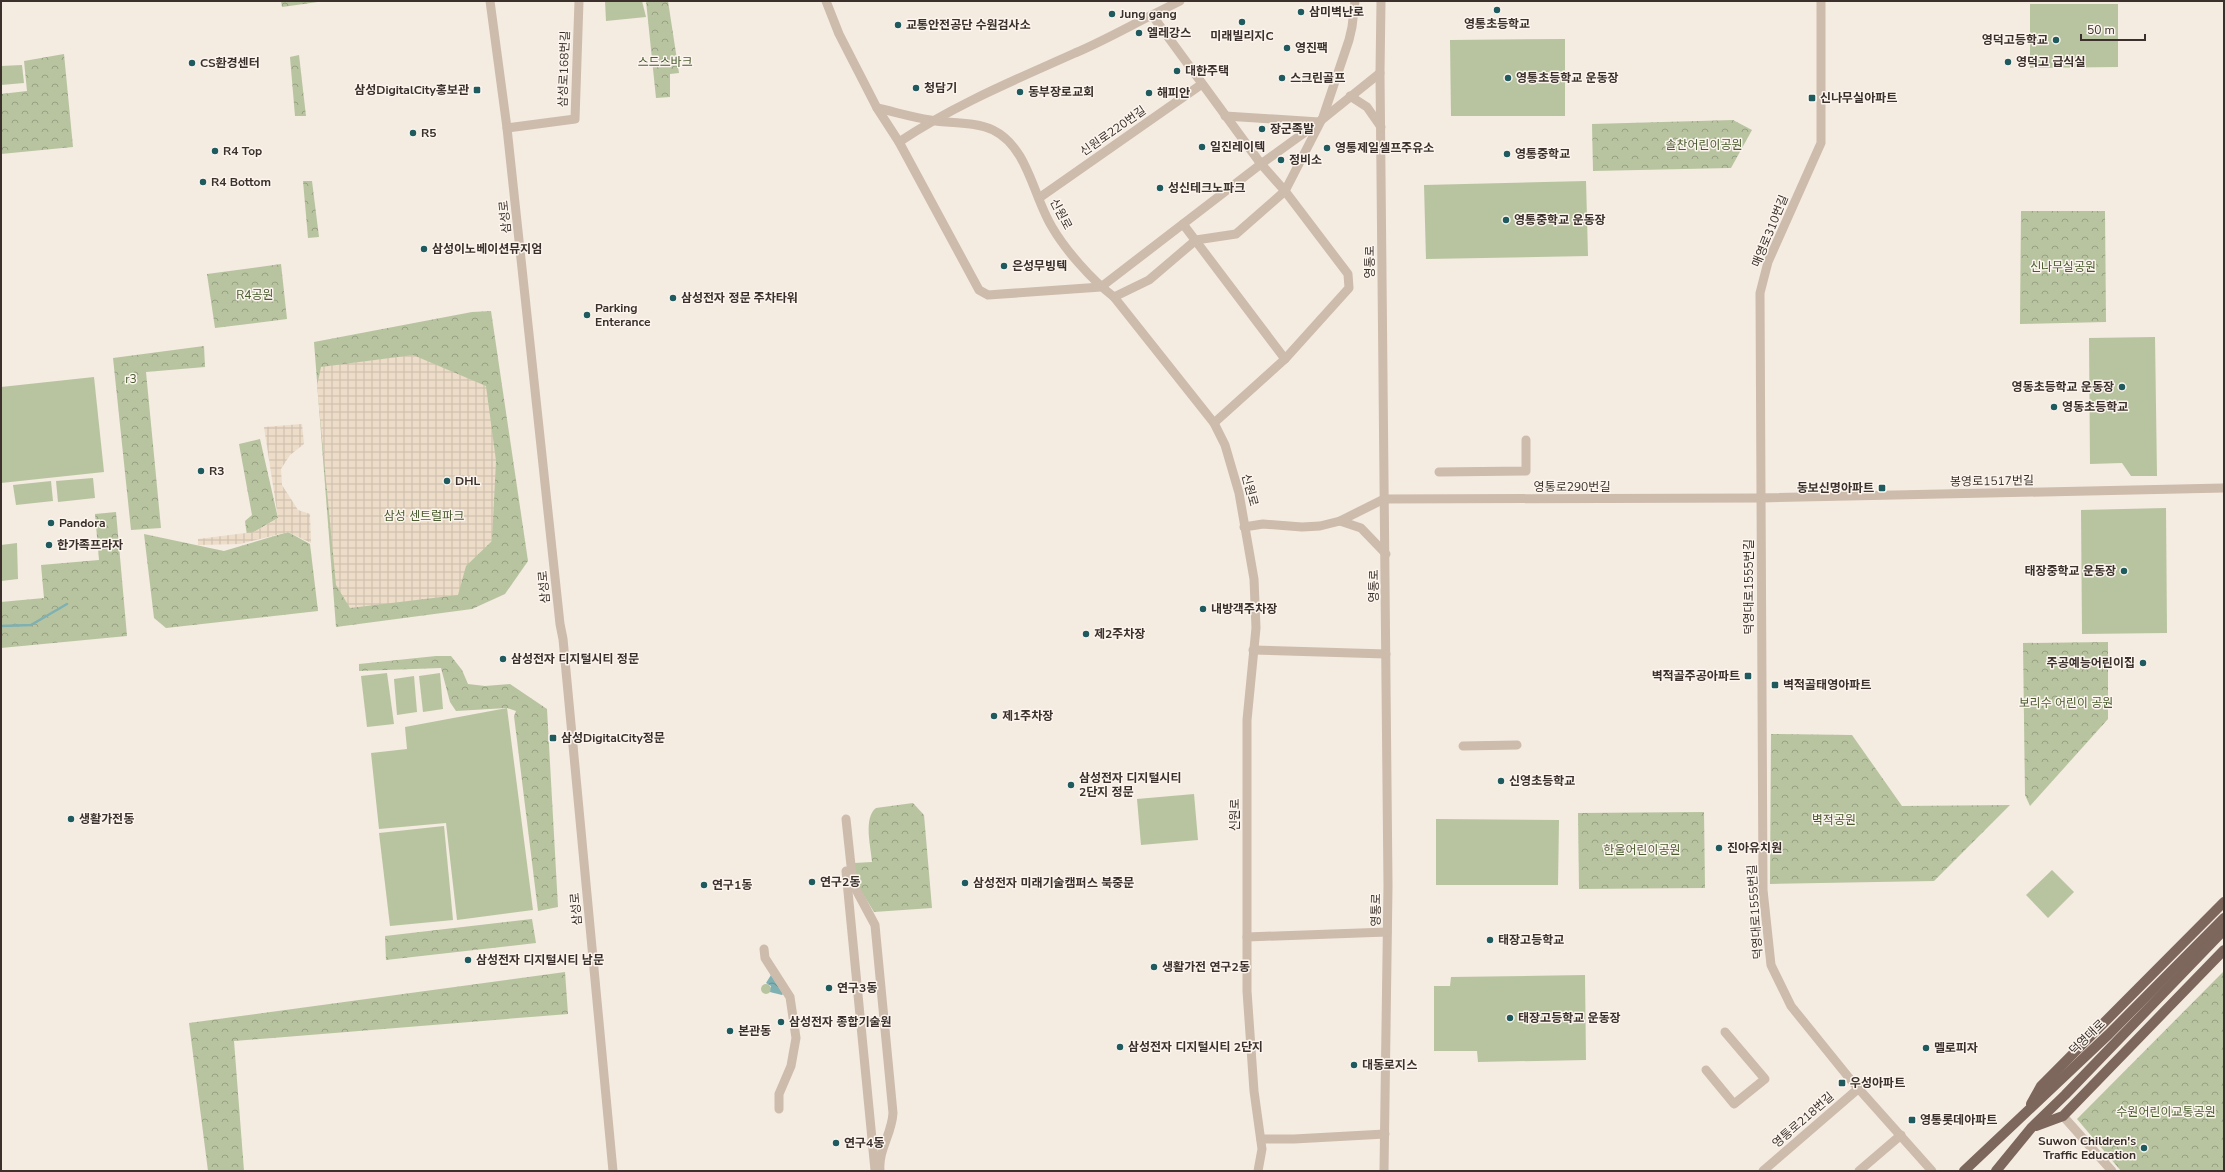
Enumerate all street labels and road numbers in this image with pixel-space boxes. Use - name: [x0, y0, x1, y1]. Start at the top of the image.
- street label: 삼성로168번길: [555, 30, 573, 108]
- street label: 신원로220번길: [1077, 102, 1149, 160]
- street label: 매영로310번길: [1748, 192, 1792, 270]
- street label: 신원로: [1046, 196, 1076, 232]
- street label: 삼성로: [495, 200, 515, 234]
- street label: 영통로: [1362, 245, 1378, 279]
- street label: 신원로: [1238, 472, 1262, 508]
- street label: 봉영로1517번길: [1950, 472, 2034, 490]
- street label: 영통로290번길: [1534, 479, 1610, 495]
- street label: 덕영대로1555번길: [1741, 539, 1757, 635]
- street label: 영통로: [1366, 569, 1382, 603]
- street label: 삼성로: [535, 570, 553, 604]
- street label: 신원로: [1227, 798, 1243, 832]
- street label: 덕영대로1555번길: [1744, 864, 1766, 960]
- street label: 삼성로: [567, 892, 585, 926]
- street label: 영통로: [1368, 893, 1384, 927]
- street label: 덕영대로: [2066, 1016, 2108, 1058]
- street label: 영통로218번길: [1769, 1089, 1837, 1151]

